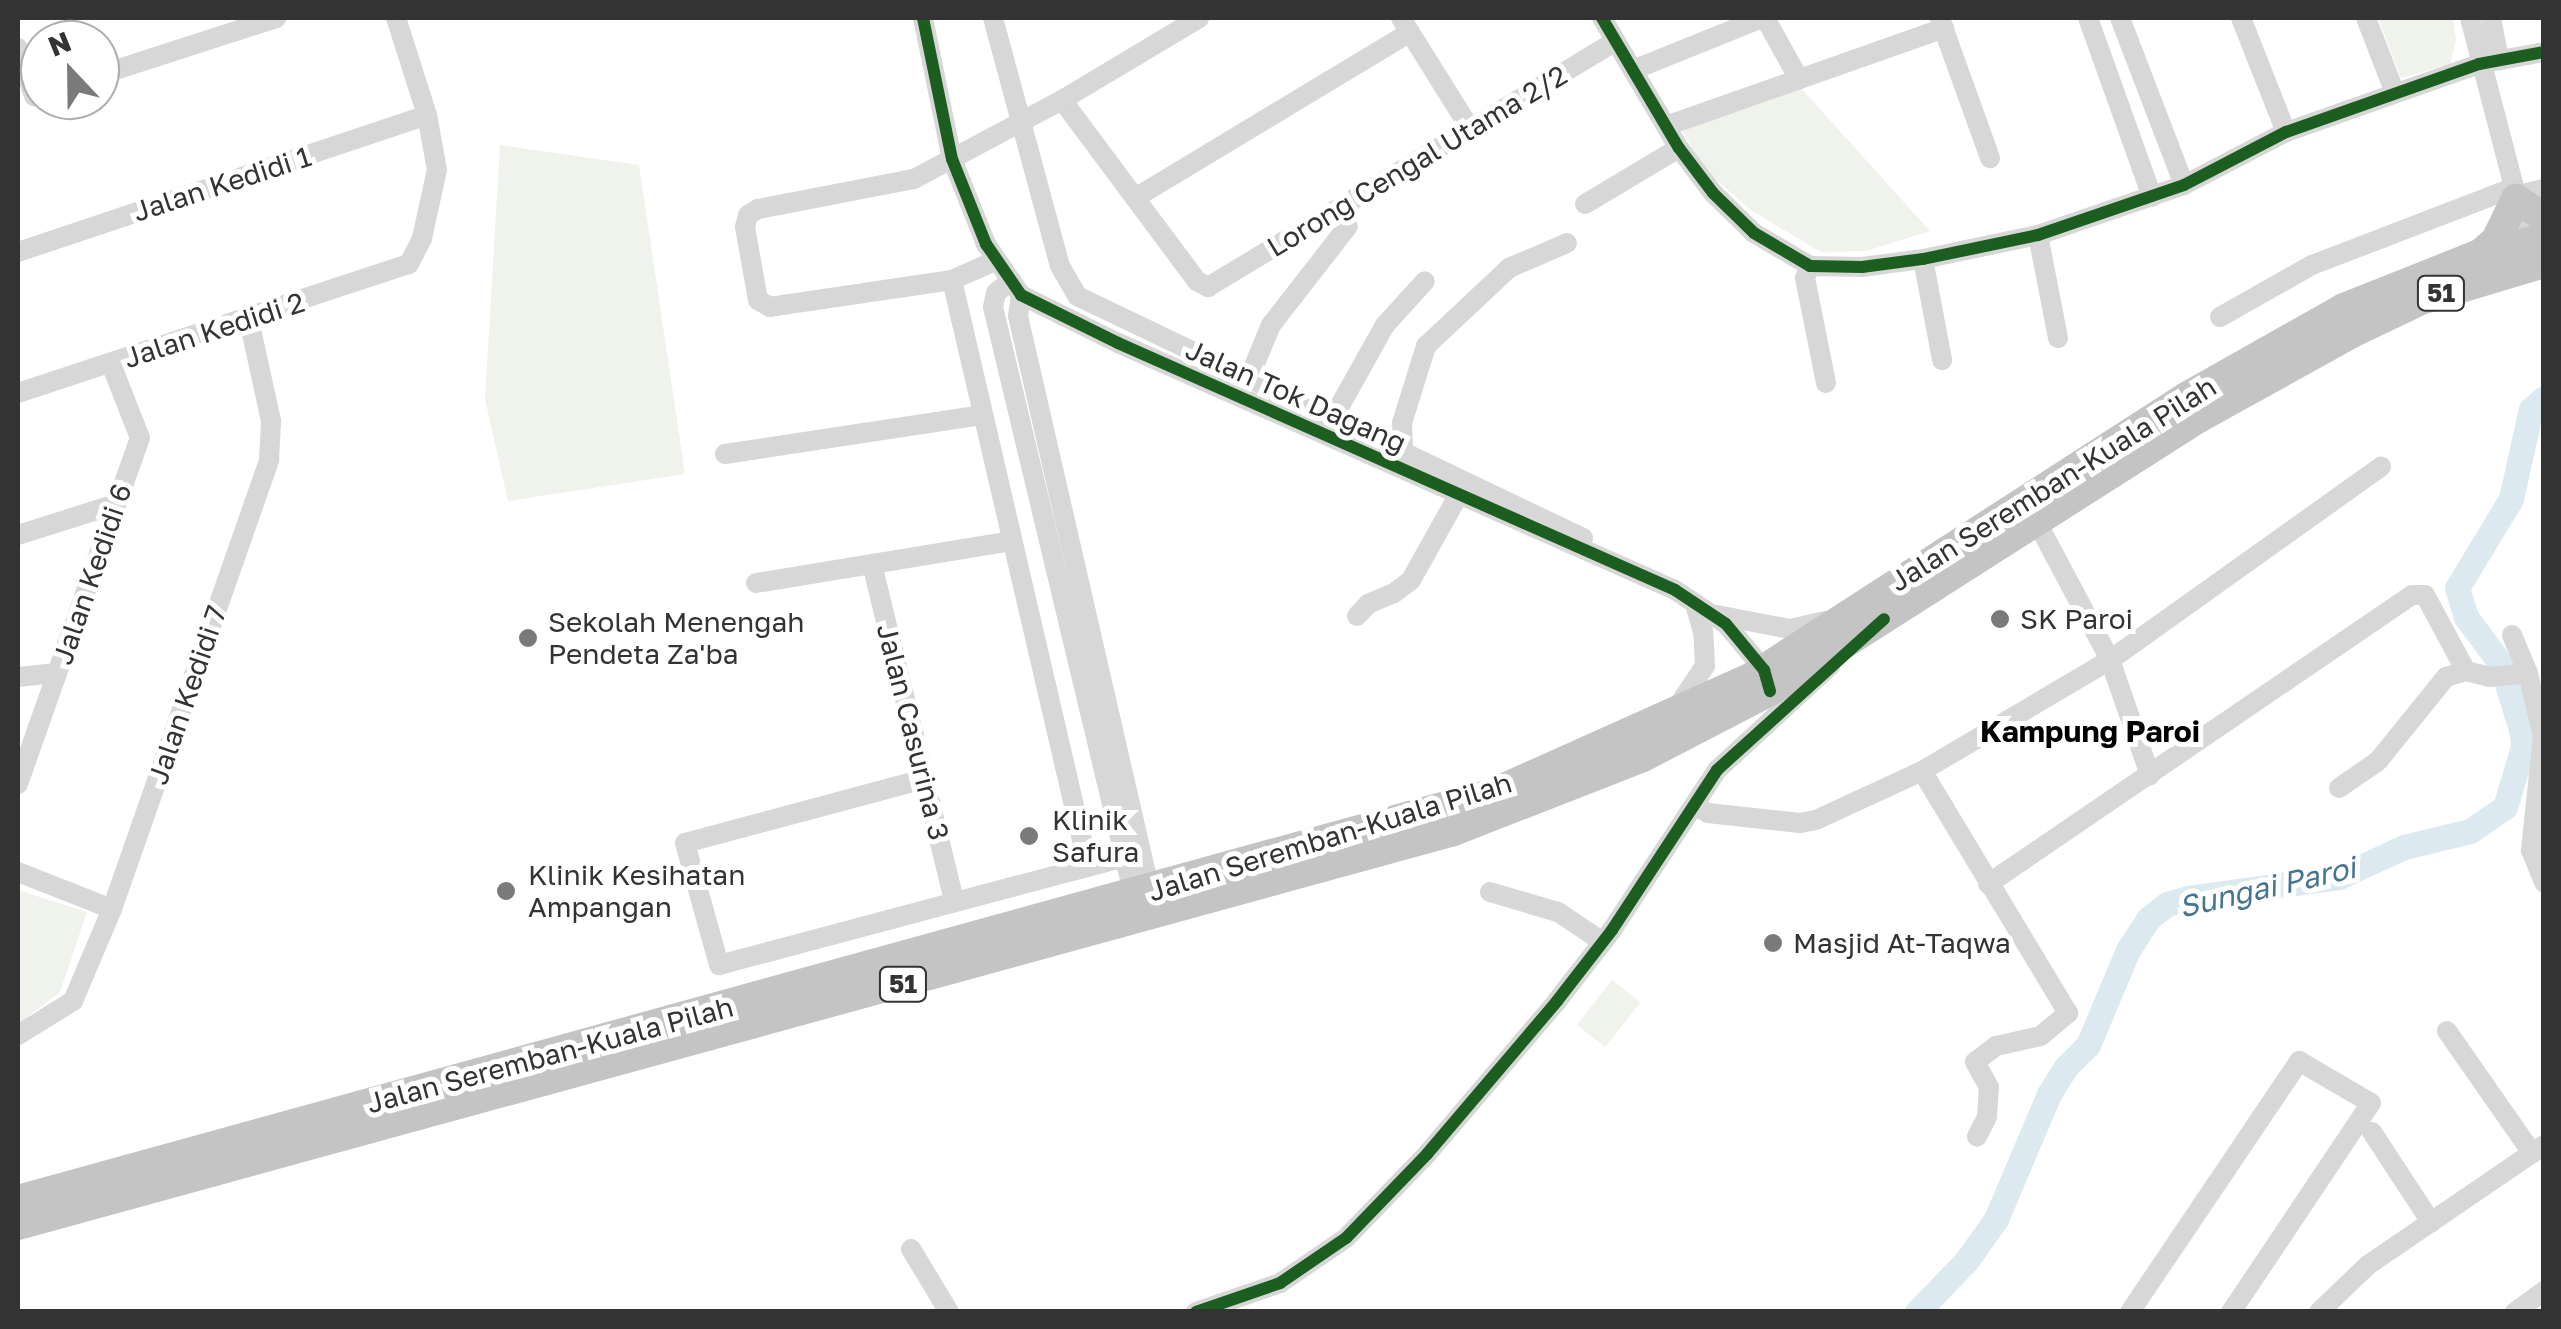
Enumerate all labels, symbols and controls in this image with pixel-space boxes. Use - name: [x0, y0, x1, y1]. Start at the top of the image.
- north arrow: [20, 20, 120, 120]
- text: N: [43, 24, 75, 63]
- street label: Lorong Cengal Utama 2/2: [1261, 58, 1573, 264]
- street label: Jalan Kedidi 1: [129, 139, 315, 229]
- road number: 51: [2416, 273, 2466, 313]
- street label: Jalan Kedidi 2: [119, 285, 309, 375]
- street label: Jalan Tok Dagang: [1181, 332, 1411, 460]
- street label: Jalan Seremban-Kuala Pilah: [1884, 370, 2222, 598]
- street label: Jalan Kedidi 6: [45, 479, 139, 669]
- street label: Jalan Kedidi 7: [141, 601, 233, 789]
- place label: SK Paroi: [2020, 602, 2133, 636]
- place label: Sekolah Menengah Pendeta Za'ba: [548, 605, 804, 671]
- marker: SK Paroi: [1989, 608, 2011, 630]
- street label: Jalan Casurina 3: [870, 620, 956, 844]
- marker: Sekolah Menengah Pendeta Za'ba: [517, 627, 539, 649]
- district label: Kampung Paroi: [1980, 713, 2200, 749]
- street label: Jalan Seremban-Kuala Pilah: [1144, 766, 1516, 908]
- place label: Klinik Safura: [1052, 803, 1139, 869]
- marker: Klinik Safura: [1016, 823, 1042, 849]
- water label: Sungai Paroi: [2175, 849, 2359, 925]
- place label: Klinik Kesihatan Ampangan: [528, 858, 745, 924]
- marker: Klinik Kesihatan Ampangan: [493, 878, 519, 904]
- place label: Masjid At-Taqwa: [1793, 926, 2011, 960]
- marker: Masjid At-Taqwa: [1762, 932, 1784, 954]
- road number: 51: [878, 964, 928, 1004]
- street label: Jalan Seremban-Kuala Pilah: [363, 990, 737, 1120]

